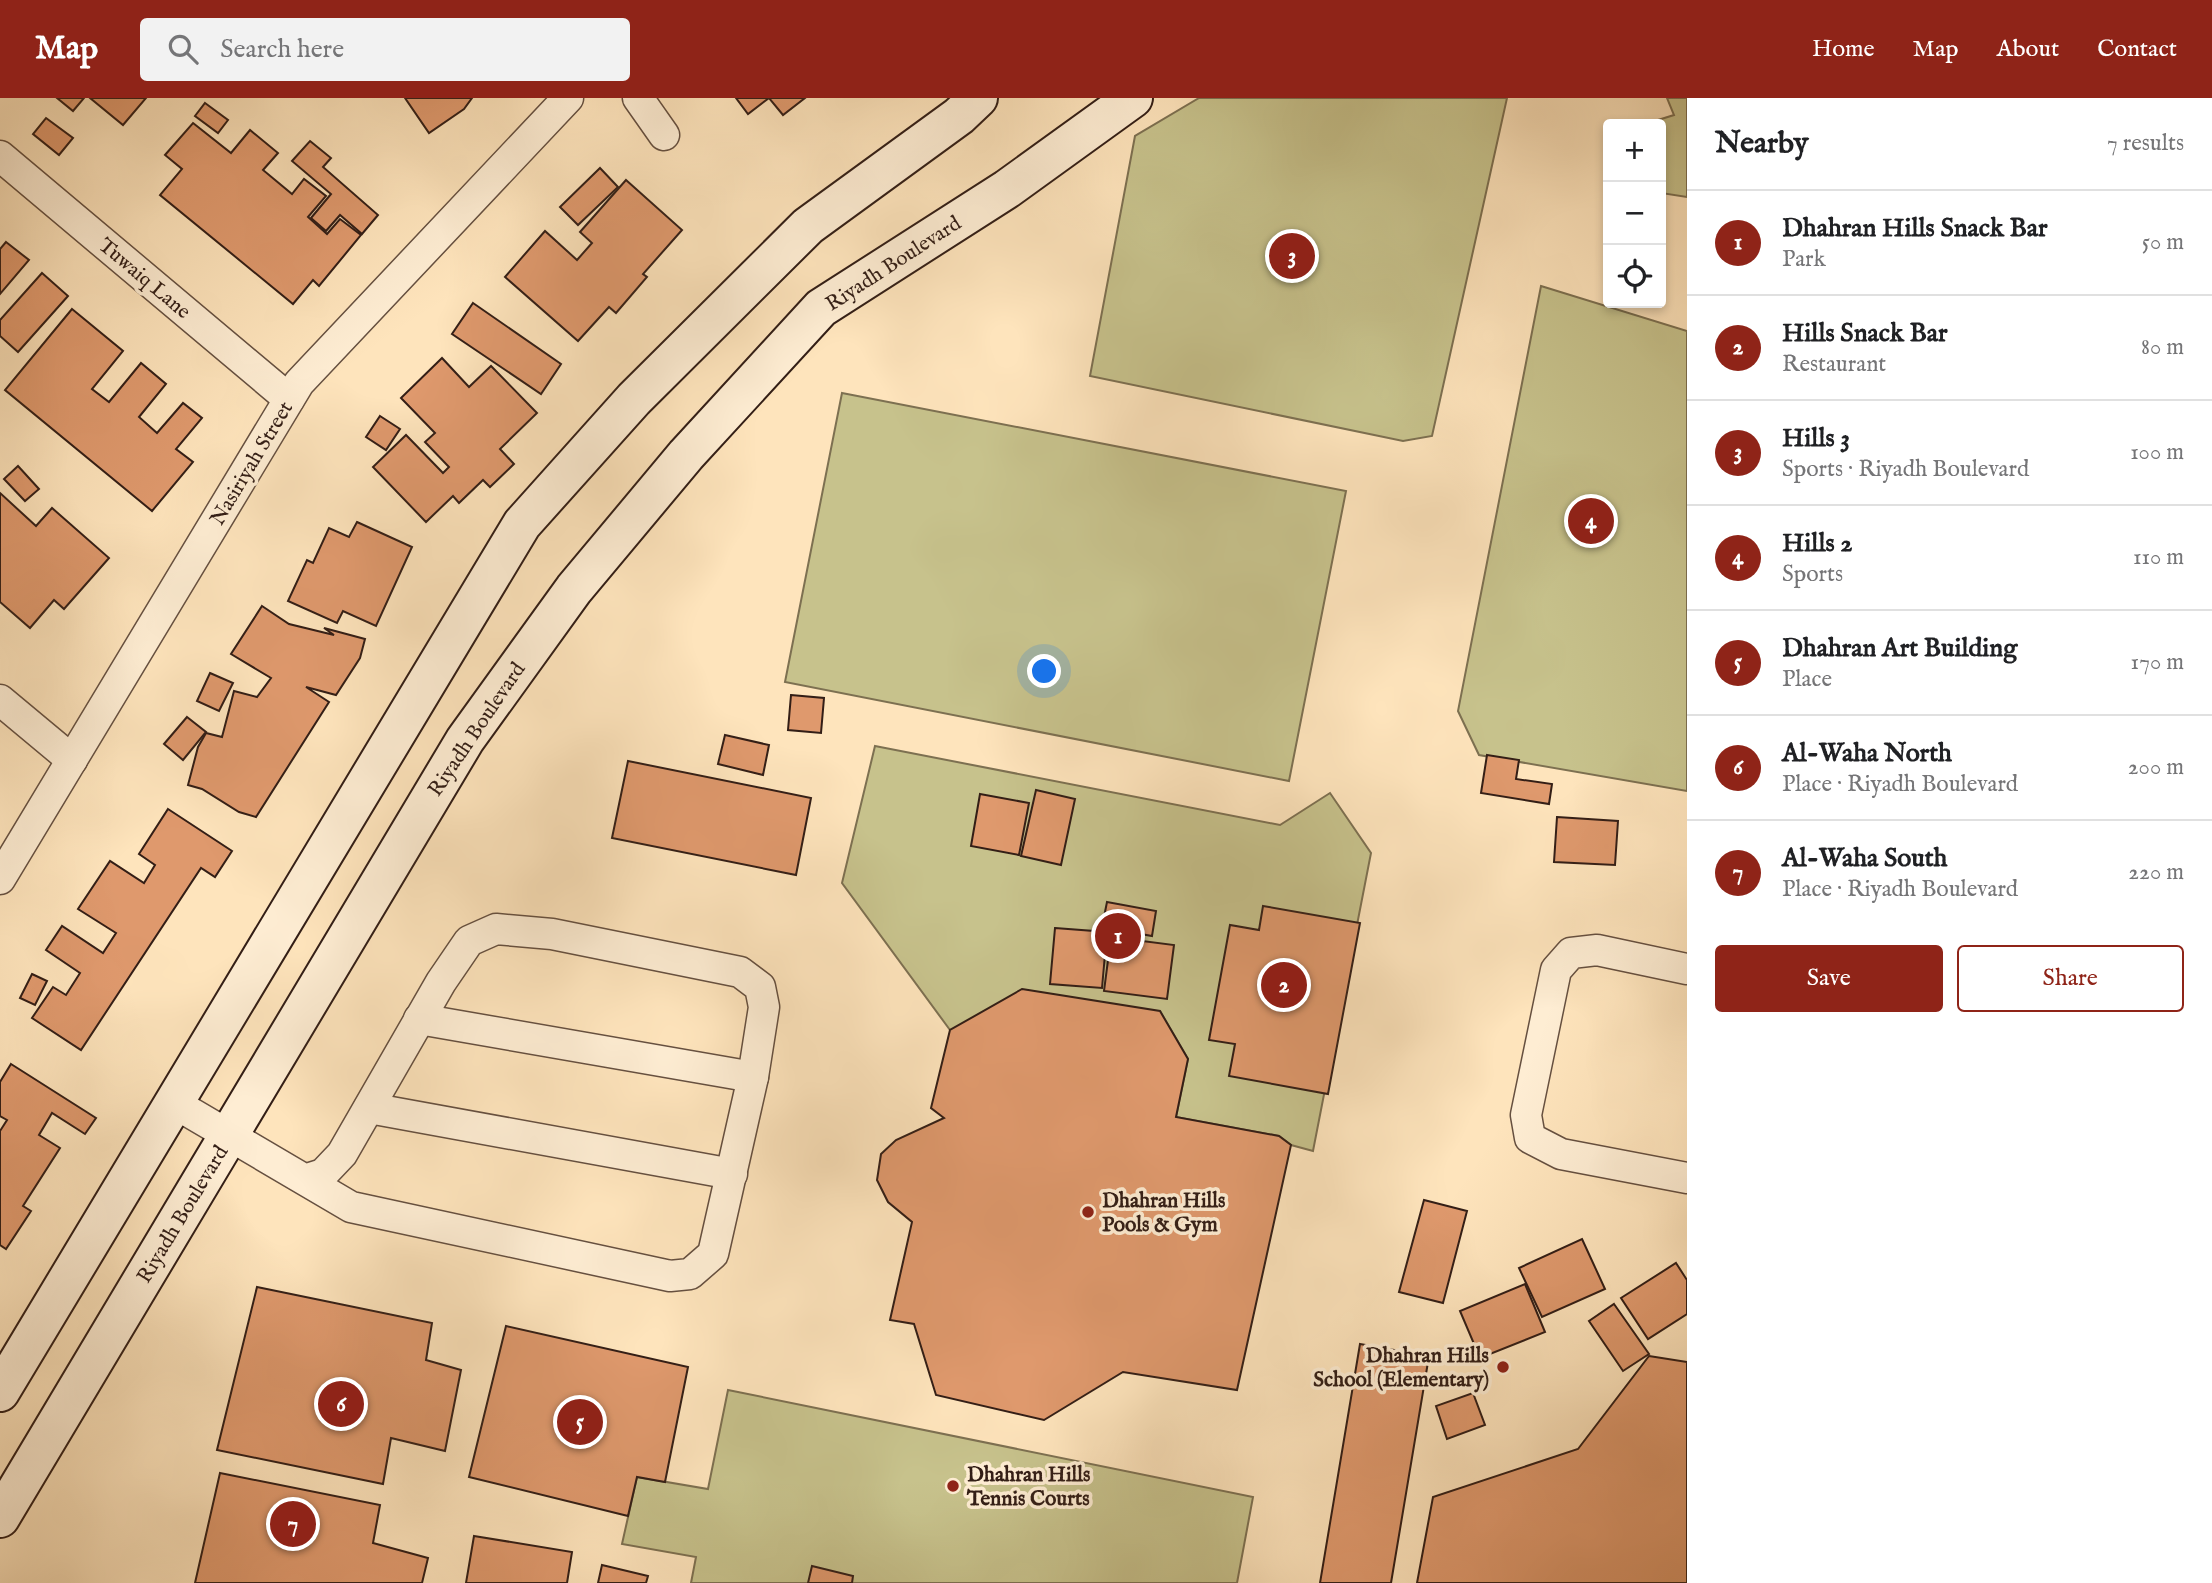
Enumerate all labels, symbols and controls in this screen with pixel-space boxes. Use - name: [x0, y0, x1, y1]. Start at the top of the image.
- search box: [140, 18, 630, 81]
- text: Map: [35, 28, 98, 70]
- icon: search: [164, 30, 202, 68]
- text: Search here: [220, 33, 344, 66]
- text: Home: [1812, 34, 1875, 65]
- text: Map: [1913, 34, 1959, 65]
- text: About: [1997, 34, 2059, 65]
- text: Contact: [2097, 34, 2177, 65]
- map controls: [1603, 119, 1666, 308]
- button: +: [1603, 119, 1666, 182]
- text: Nearby: [1715, 125, 1808, 163]
- text: 7 results: [2107, 129, 2184, 158]
- button: −: [1603, 182, 1666, 245]
- street label: Riyadh Boulevard: [821, 210, 967, 318]
- text: Dhahran Hills Snack Bar: [1782, 212, 2048, 245]
- text: 1: [1734, 228, 1742, 257]
- text: 50 m: [2142, 228, 2184, 257]
- pin: 3: [1269, 230, 1315, 282]
- street label: Tuwaiq Lane: [92, 233, 196, 326]
- button: locate: [1603, 245, 1666, 308]
- text: Park: [1782, 245, 1826, 274]
- text: Hills Snack Bar: [1782, 317, 1948, 350]
- text: 2: [1733, 333, 1743, 362]
- text: 80 m: [2141, 333, 2184, 362]
- text: Restaurant: [1782, 350, 1886, 379]
- street label: Nasiriyah Street: [205, 397, 300, 531]
- text: Hills 3: [1782, 422, 1850, 455]
- text: 3: [1734, 438, 1742, 467]
- text: 100 m: [2130, 438, 2184, 467]
- text: Sports · Riyadh Boulevard: [1782, 455, 2029, 484]
- pin: 4: [1568, 495, 1614, 547]
- text: Hills 2: [1782, 527, 1853, 560]
- text: 4: [1732, 543, 1744, 572]
- text: 110 m: [2133, 543, 2184, 572]
- text: Sports: [1782, 560, 1843, 589]
- text: Dhahran Art Building: [1782, 632, 2017, 665]
- text: 5: [1734, 648, 1742, 677]
- text: 170 m: [2131, 648, 2184, 677]
- your location: [1027, 654, 1061, 688]
- street label: Riyadh Boulevard: [422, 657, 533, 802]
- text: Place: [1782, 665, 1832, 694]
- text: Al-Waha North: [1782, 737, 1952, 770]
- text: 6: [1733, 753, 1743, 782]
- text: 200 m: [2128, 753, 2184, 782]
- text: Place · Riyadh Boulevard: [1782, 770, 2018, 799]
- text: Al-Waha South: [1782, 842, 1947, 875]
- text: 7: [1733, 858, 1743, 887]
- text: 220 m: [2128, 858, 2184, 887]
- text: Place · Riyadh Boulevard: [1782, 875, 2018, 904]
- pin: 1: [1095, 910, 1141, 962]
- button: Save: [1715, 945, 1943, 1012]
- button: Share: [1957, 945, 2184, 1012]
- pin: 2: [1261, 959, 1307, 1011]
- street label: Riyadh Boulevard: [131, 1140, 235, 1289]
- place label: Dhahran Hills Pools & Gym: [1102, 1188, 1225, 1239]
- marker: Dhahran Hills Pools & Gym: [1080, 1204, 1096, 1220]
- place label: Dhahran Hills School (Elementary): [1313, 1343, 1489, 1394]
- marker: Dhahran Hills School (Elementary): [1495, 1359, 1511, 1375]
- pin: 6: [318, 1378, 364, 1430]
- pin: 5: [557, 1396, 603, 1448]
- place label: Dhahran Hills Tennis Courts: [966, 1462, 1090, 1513]
- marker: Dhahran Hills Tennis Courts: [945, 1478, 961, 1494]
- pin: 7: [270, 1498, 316, 1550]

